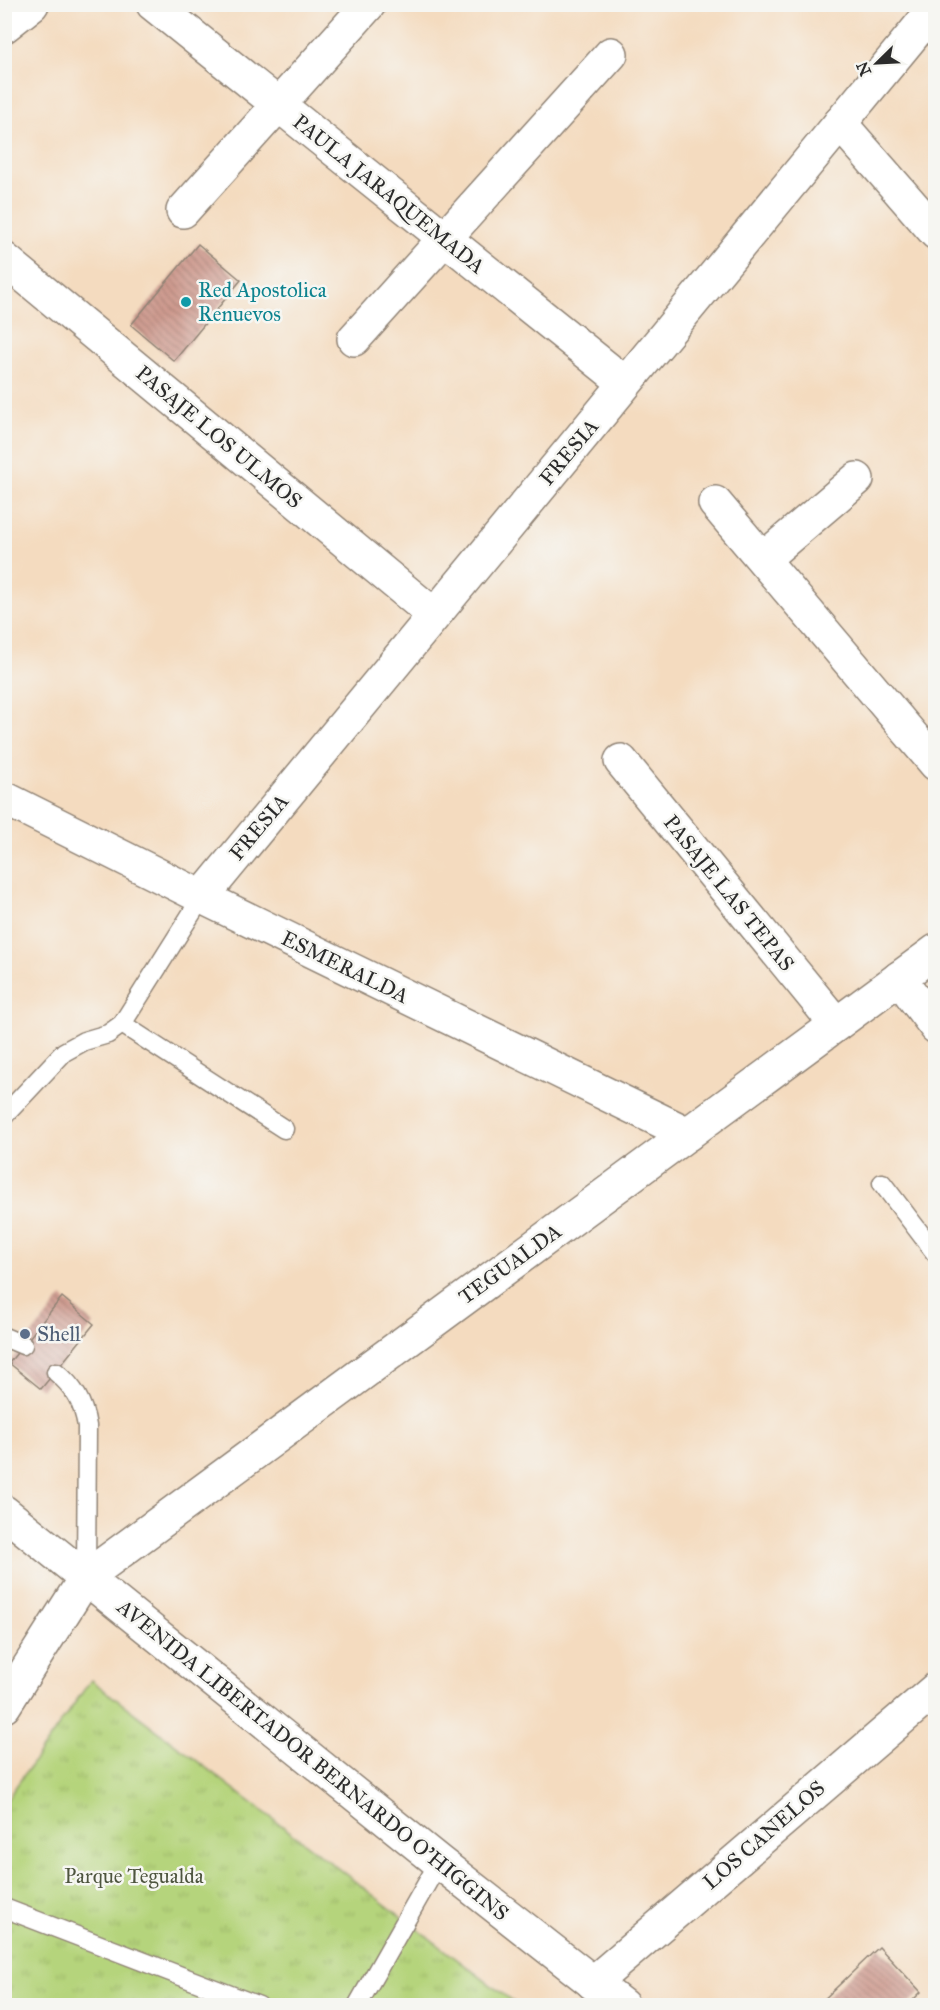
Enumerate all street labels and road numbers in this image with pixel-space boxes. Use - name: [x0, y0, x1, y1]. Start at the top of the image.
- street label: PAULA JARAQUEMADA: [288, 109, 490, 279]
- street label: PASAJE LOS ULMOS: [131, 360, 307, 514]
- street label: FRESIA: [534, 413, 604, 491]
- street label: FRESIA: [224, 788, 294, 866]
- street label: PASAJE LAS TEPAS: [658, 810, 800, 976]
- street label: ESMERALDA: [277, 925, 413, 1009]
- street label: TEGUALDA: [454, 1218, 566, 1310]
- street label: AVENIDA LIBERTADOR BERNARDO O'HIGGINS: [111, 1593, 514, 1926]
- street label: LOS CANELOS: [698, 1775, 830, 1895]

